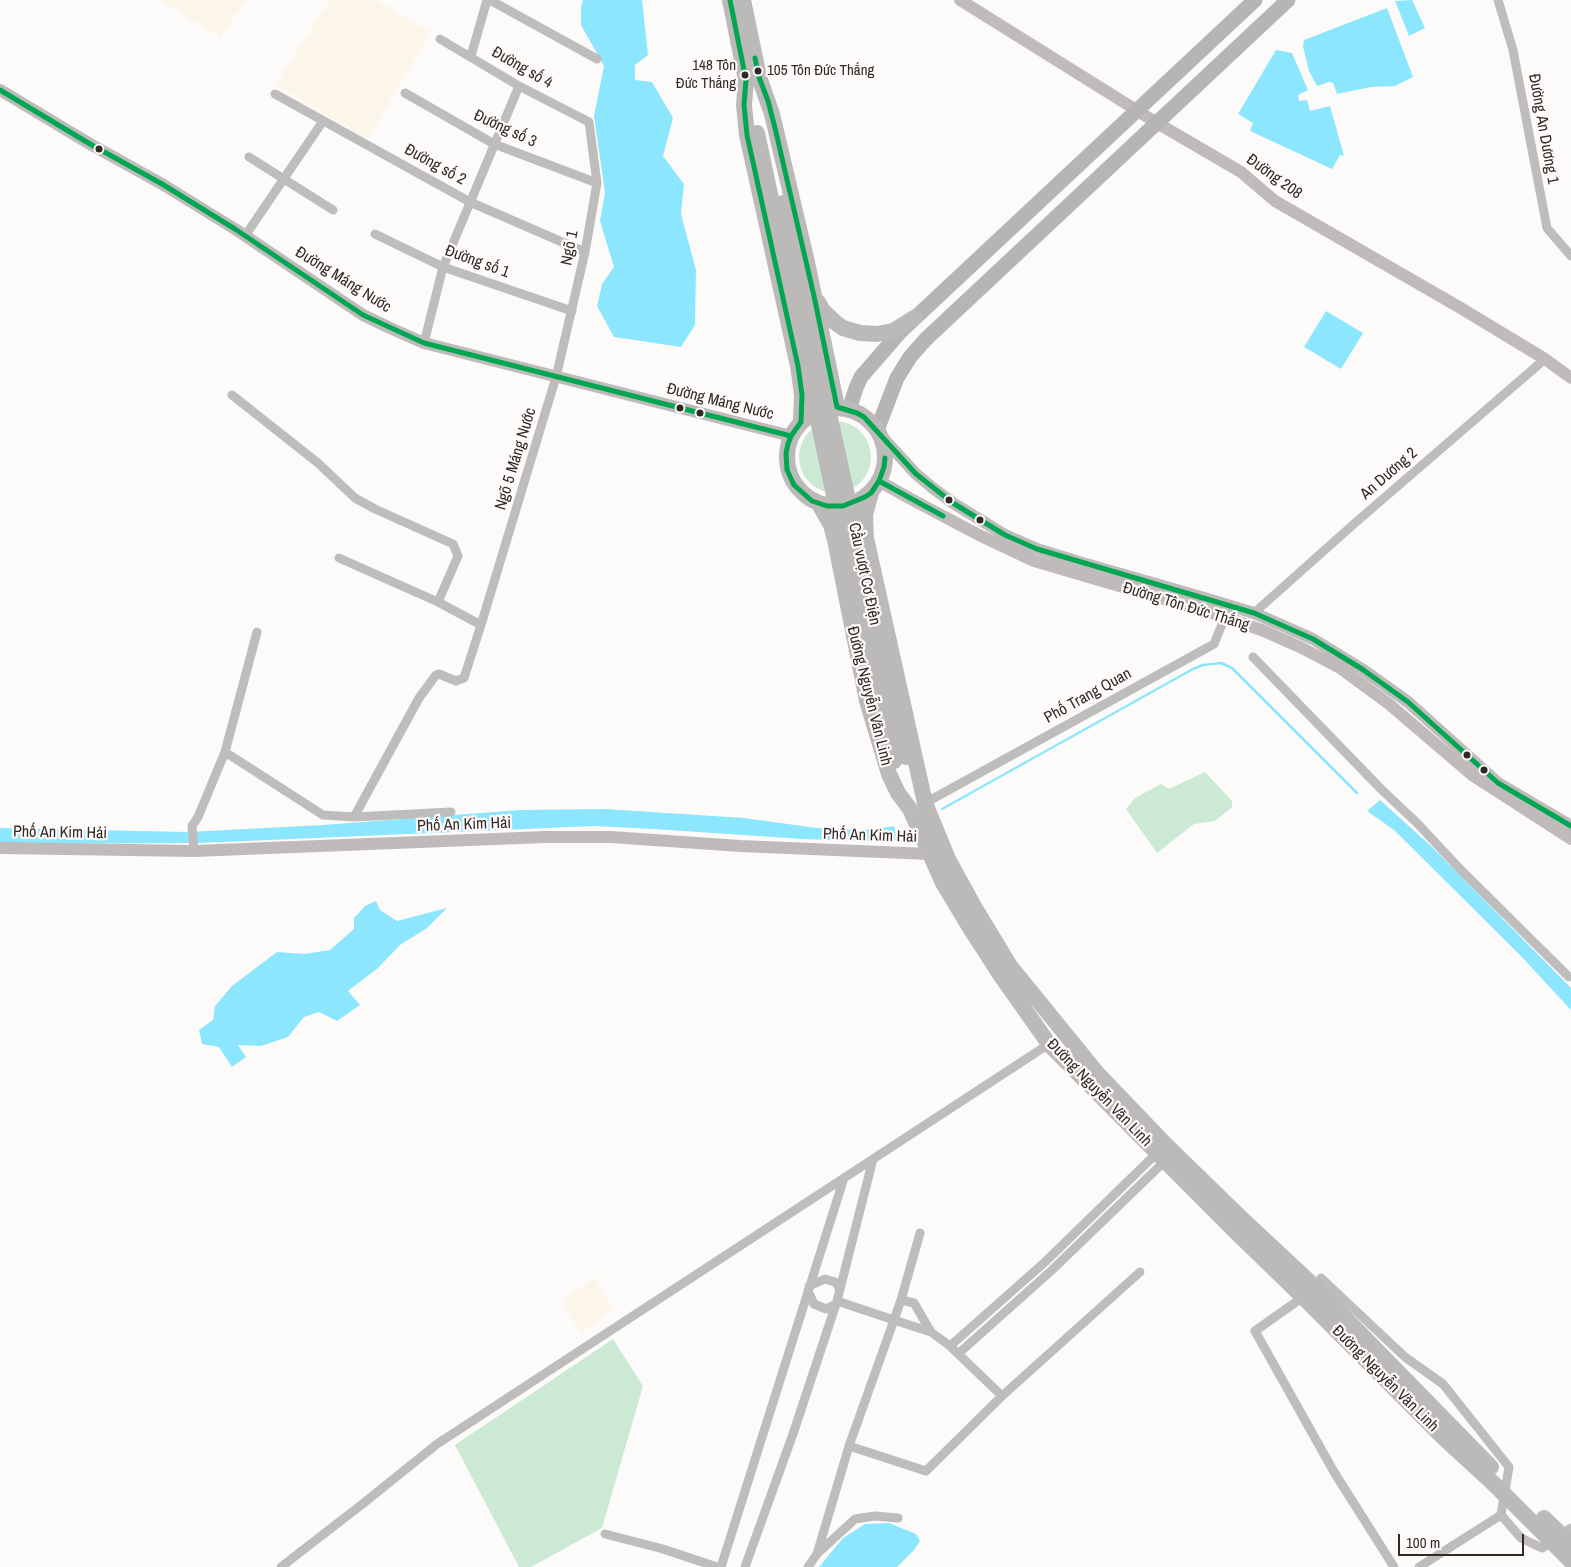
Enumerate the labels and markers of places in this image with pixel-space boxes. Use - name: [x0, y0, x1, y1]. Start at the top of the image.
- place label: 148 Tôn Đức Thắng: [676, 57, 736, 92]
- place label: 105 Tôn Đức Thắng: [767, 62, 874, 80]
- marker: 105 Tôn Đức Thắng: [753, 66, 763, 76]
- marker: 148 Tôn Đức Thắng: [740, 70, 750, 80]
- unlabelled marker: [94, 144, 104, 154]
- unlabelled marker: [675, 403, 685, 413]
- unlabelled marker: [695, 408, 705, 418]
- unlabelled marker: [944, 495, 954, 505]
- unlabelled marker: [975, 515, 985, 525]
- unlabelled marker: [1462, 750, 1472, 760]
- unlabelled marker: [1479, 765, 1489, 775]

